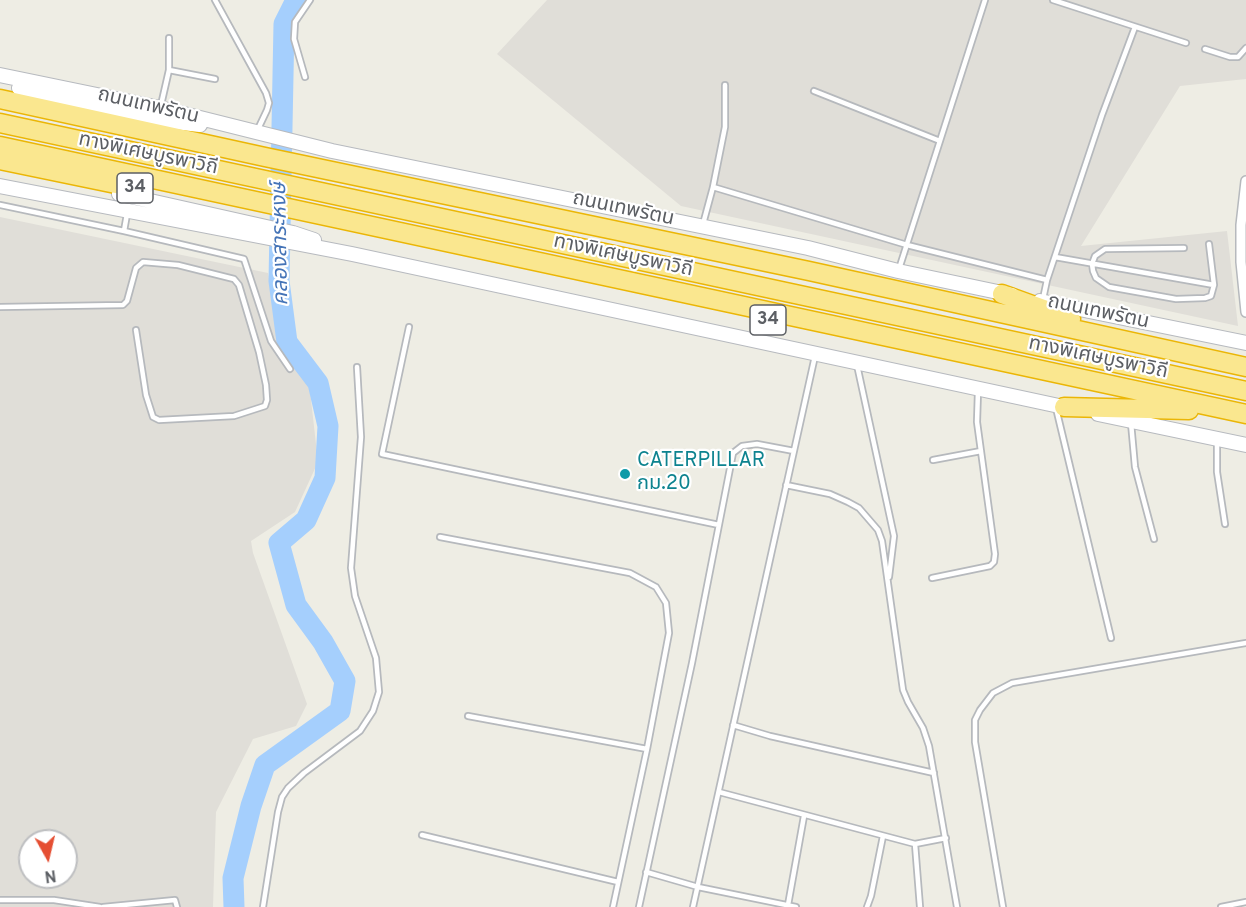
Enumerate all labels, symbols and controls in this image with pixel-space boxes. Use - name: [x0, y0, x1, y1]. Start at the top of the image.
- street label: ถนนเทพรัตน: [95, 84, 201, 130]
- street label: ทางพิเศษบูรพาวิถี: [76, 129, 220, 181]
- road number: 34: [117, 173, 153, 203]
- water label: คลองสาระหงษ์: [268, 182, 296, 306]
- street label: ถนนเทพรัตน: [570, 188, 676, 232]
- street label: ทางพิเศษบูรพาวิถี: [551, 231, 695, 283]
- street label: ถนนเทพรัตน: [1045, 291, 1151, 335]
- road number: 34: [750, 305, 786, 335]
- street label: ทางพิเศษบูรพาวิถี: [1026, 333, 1170, 385]
- place label: CATERPILLAR กม.20: [637, 450, 765, 497]
- marker: CATERPILLAR กม.20: [618, 467, 632, 481]
- north arrow: [18, 829, 78, 889]
- text: N: [43, 864, 57, 886]

